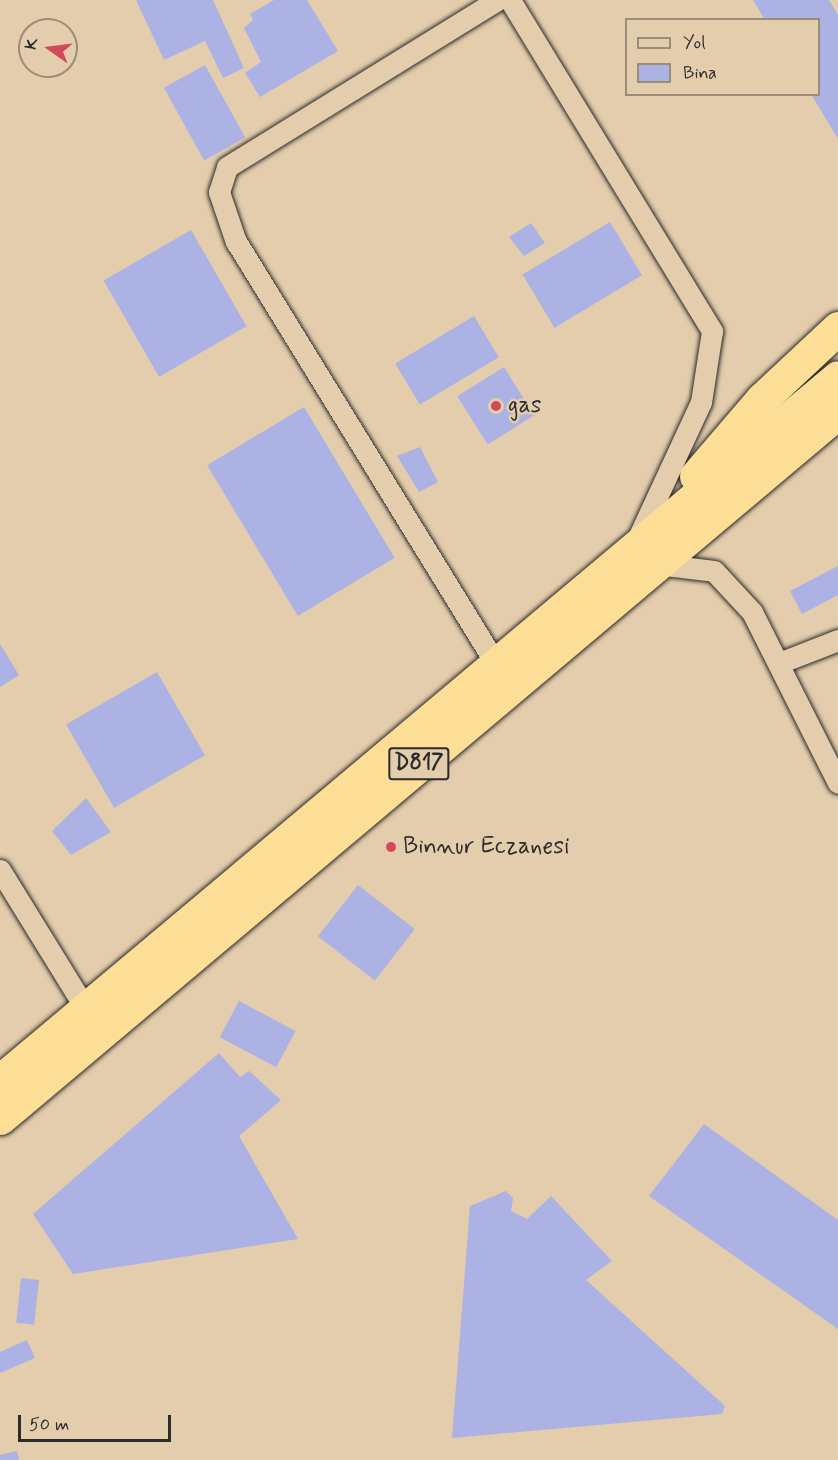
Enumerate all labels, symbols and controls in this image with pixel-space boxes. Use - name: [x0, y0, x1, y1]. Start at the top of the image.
- north arrow: [18, 18, 78, 78]
- legend: [625, 18, 820, 96]
- text: Yol: [683, 31, 706, 55]
- text: K: [20, 36, 44, 52]
- text: Bina: [683, 61, 717, 85]
- place label: gas: [508, 392, 541, 420]
- marker: gas: [489, 399, 503, 413]
- road number: D817: [388, 745, 450, 783]
- place label: Binnur Eczanesi: [403, 833, 576, 861]
- marker: Binnur Eczanesi: [384, 840, 398, 854]
- scale bar: [21, 1403, 174, 1441]
- text: 50 m: [29, 1413, 69, 1437]

